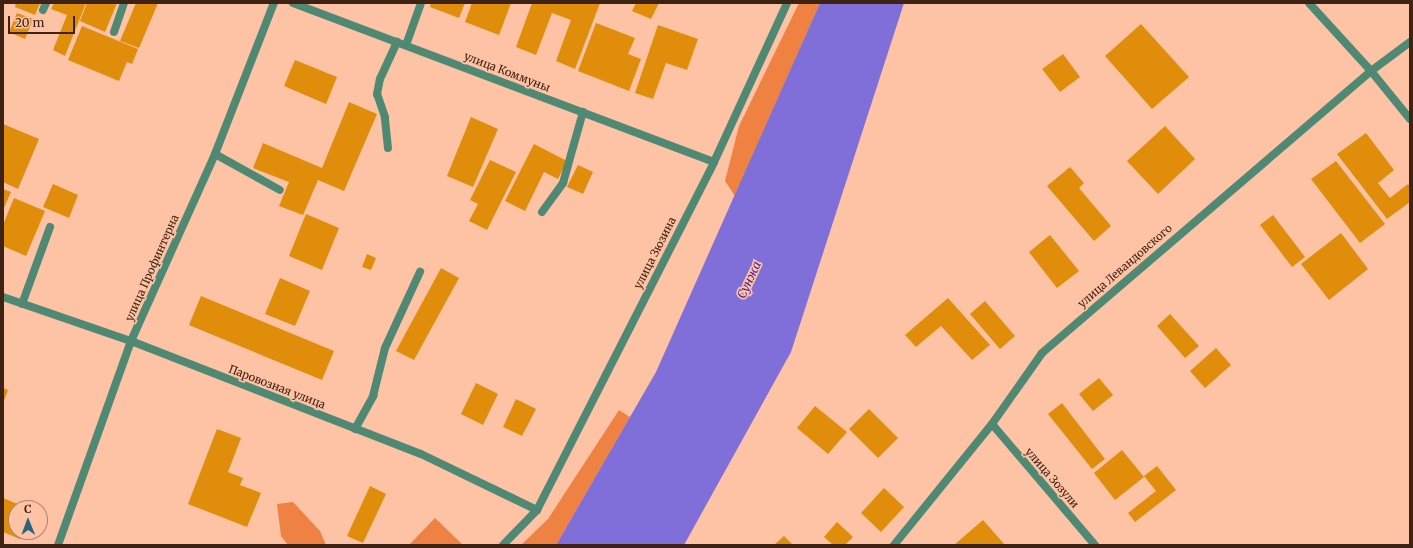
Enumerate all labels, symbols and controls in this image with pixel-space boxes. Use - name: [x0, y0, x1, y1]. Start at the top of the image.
- scale bar: [10, 8, 77, 34]
- text: 20 m: [15, 15, 44, 30]
- street label: улица Коммуны: [462, 50, 552, 94]
- street label: улица Профинтерна: [123, 213, 181, 323]
- street label: улица Зюзина: [631, 215, 679, 291]
- street label: улица Левандовского: [1075, 222, 1175, 310]
- water label: Сунжа: [734, 259, 764, 301]
- street label: Паровозная улица: [227, 362, 327, 412]
- street label: улица Зозули: [1022, 445, 1082, 511]
- north arrow: [8, 500, 48, 540]
- text: С: [24, 502, 32, 516]

